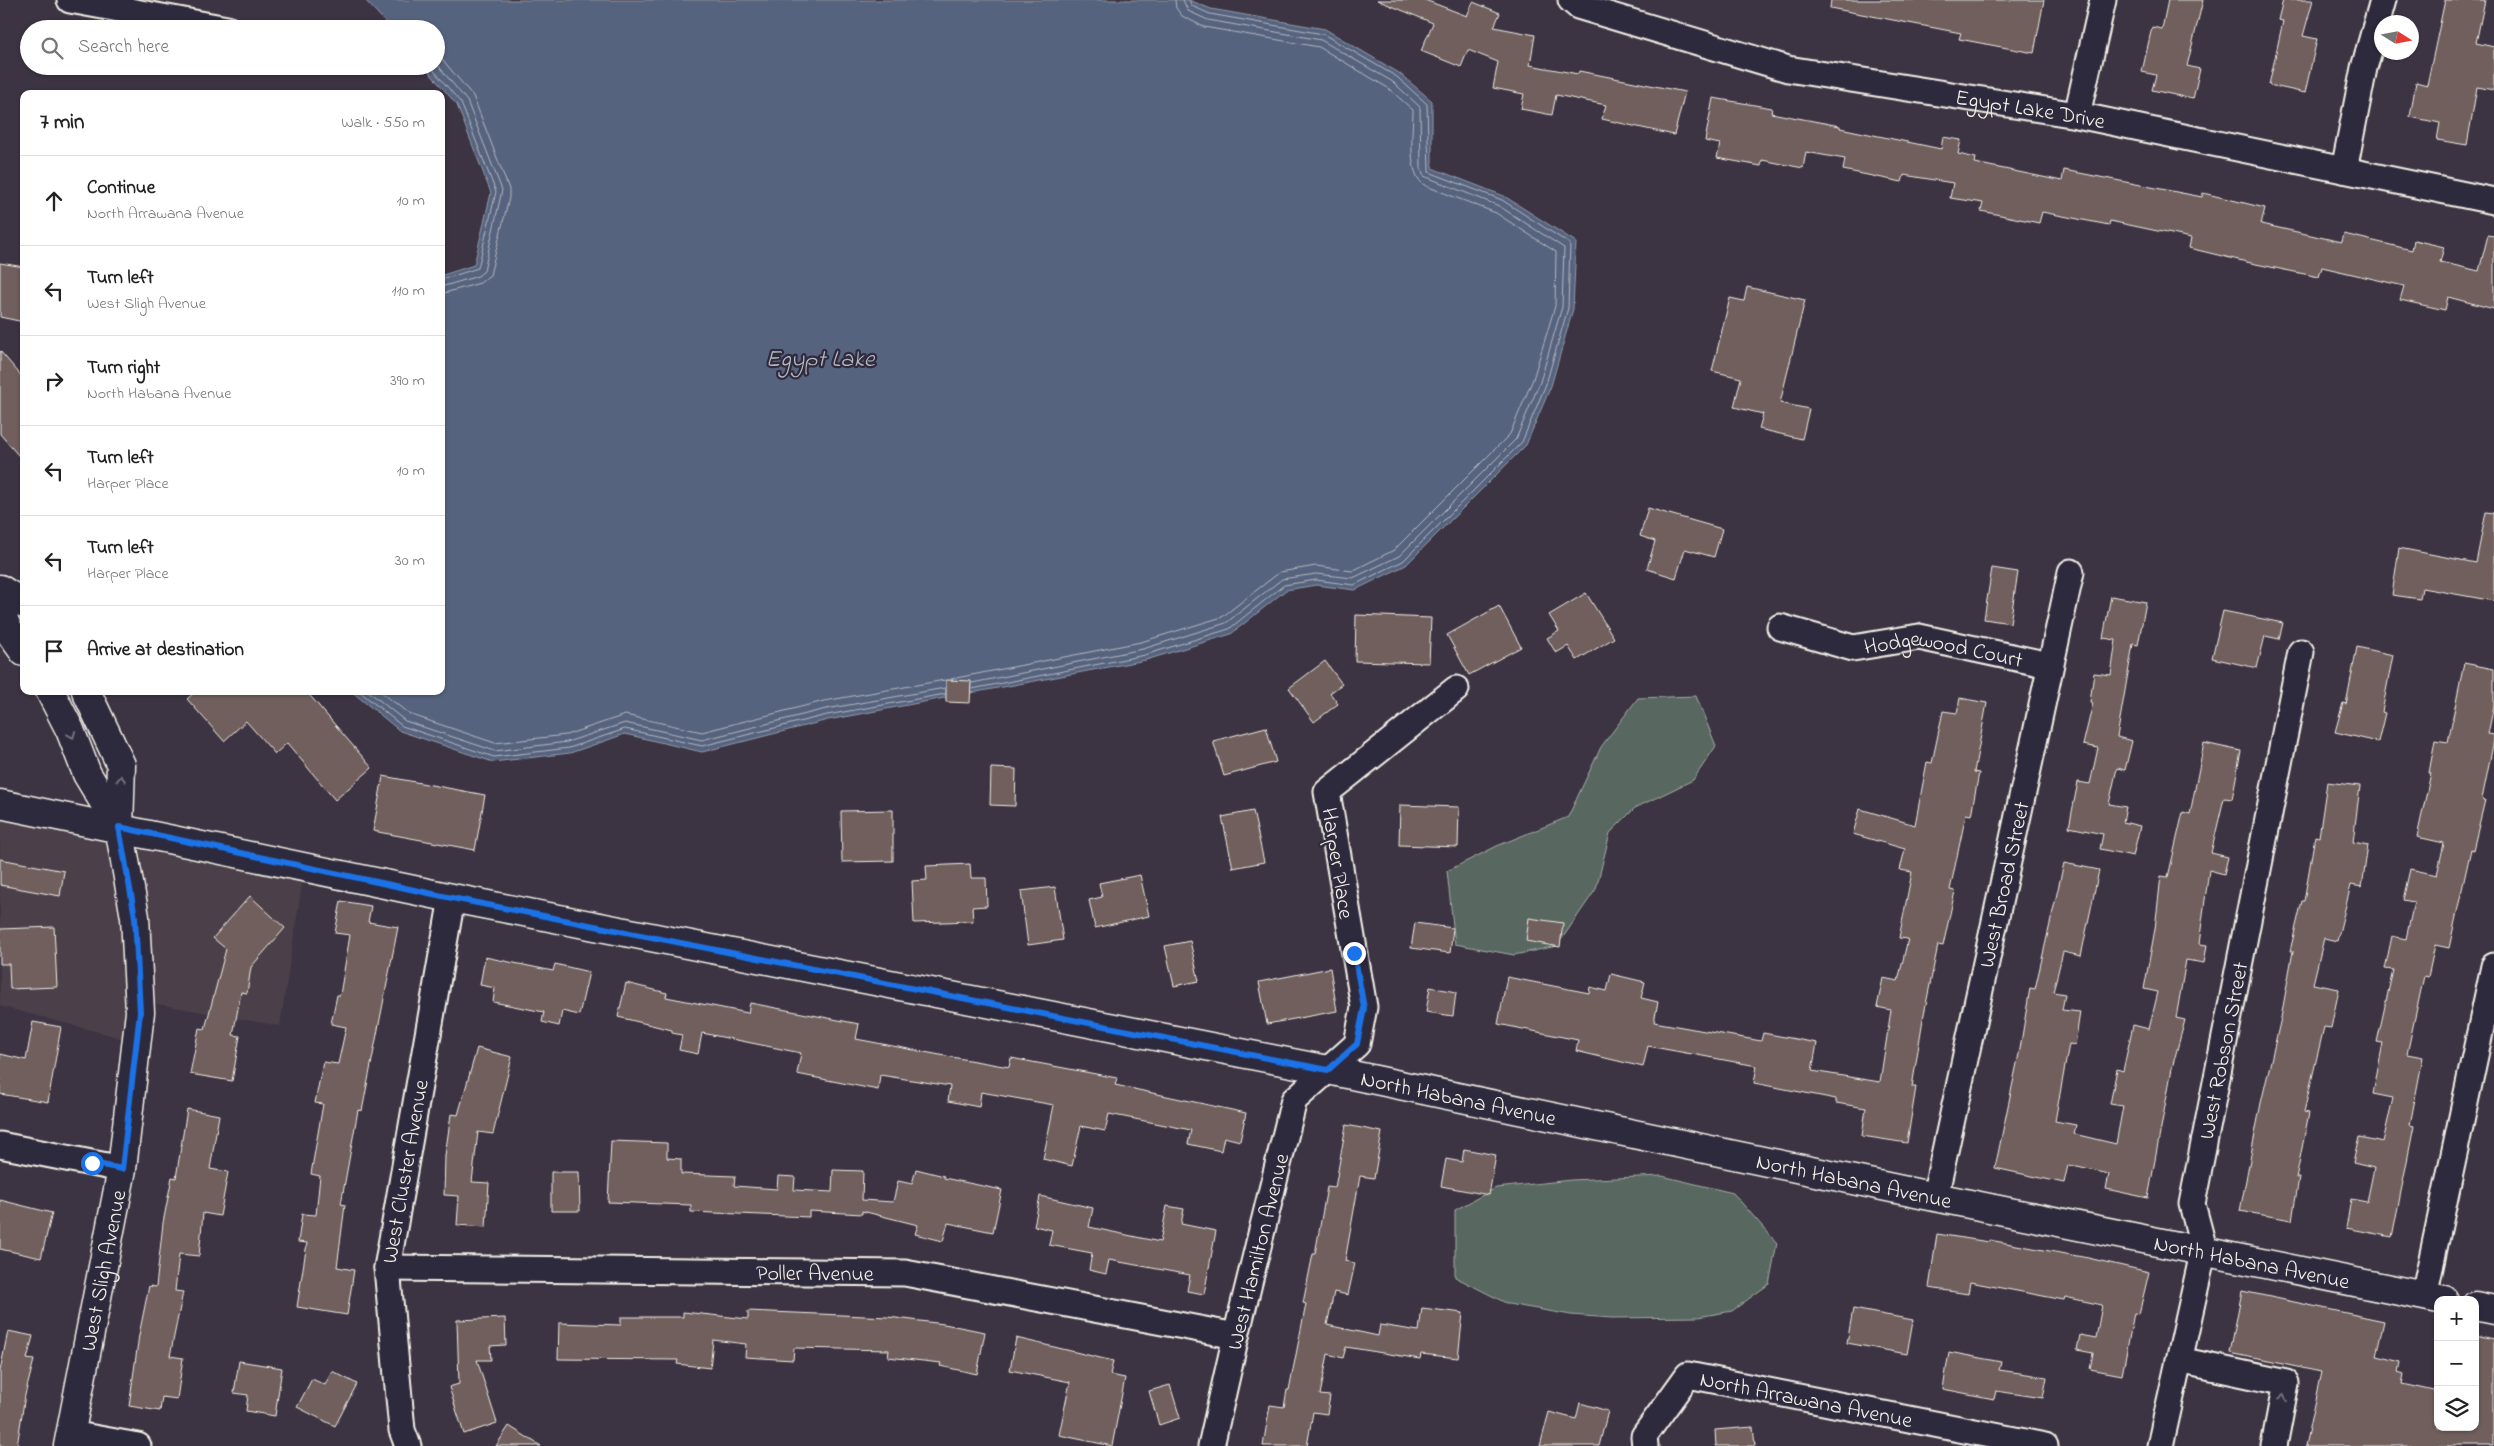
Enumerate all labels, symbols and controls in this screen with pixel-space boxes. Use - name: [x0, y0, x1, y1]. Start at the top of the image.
- north arrow: [2374, 15, 2419, 60]
- search box: [20, 20, 445, 75]
- icon: search: [38, 34, 66, 62]
- text: Search here: [78, 34, 169, 61]
- street label: Egypt Lake Drive: [1953, 83, 2108, 139]
- text: 7 min: [40, 108, 84, 138]
- text: Walk · 550 m: [341, 111, 425, 135]
- text: Continue: [87, 175, 155, 202]
- icon: ahead: [40, 187, 68, 215]
- text: 10 m: [397, 189, 425, 213]
- text: North Arrawana Avenue: [87, 202, 244, 226]
- text: Turn left: [87, 265, 154, 292]
- icon: left: [40, 277, 68, 305]
- text: 110 m: [391, 279, 425, 303]
- text: West Sligh Avenue: [87, 292, 206, 316]
- water label: Egypt Lake: [766, 343, 876, 378]
- text: Turn right: [87, 355, 160, 382]
- icon: right: [40, 367, 68, 395]
- text: 390 m: [390, 369, 425, 393]
- text: North Habana Avenue: [87, 382, 231, 406]
- text: Turn left: [87, 445, 154, 472]
- icon: left: [40, 457, 68, 485]
- text: 10 m: [397, 459, 425, 483]
- text: Harper Place: [87, 472, 169, 496]
- text: Turn left: [87, 535, 154, 562]
- icon: left: [40, 547, 68, 575]
- text: 30 m: [395, 549, 425, 573]
- text: Harper Place: [87, 562, 169, 586]
- street label: Hodgewood Court: [1862, 624, 2026, 678]
- icon: arrive: [40, 637, 68, 665]
- text: Arrive at destination: [87, 637, 244, 664]
- one-way arrow: [65, 730, 76, 739]
- one-way arrow: [115, 774, 126, 782]
- street label: West Broad Street: [1972, 798, 2040, 971]
- street label: Harper Place: [1311, 806, 1361, 922]
- route end: [1343, 942, 1366, 965]
- street label: West Robson Street: [2192, 959, 2259, 1142]
- street label: North Habana Avenue: [1358, 1064, 1559, 1136]
- street label: West Cluster Avenue: [375, 1077, 439, 1266]
- street label: North Habana Avenue: [1753, 1147, 1954, 1219]
- street label: West Hamilton Avenue: [1220, 1150, 1299, 1353]
- route start: [81, 1152, 104, 1175]
- street label: West Sligh Avenue: [74, 1187, 137, 1354]
- street label: North Habana Avenue: [2151, 1229, 2352, 1300]
- street label: Poller Avenue: [756, 1259, 874, 1292]
- map controls: [2434, 1296, 2479, 1431]
- button: +: [2434, 1296, 2479, 1341]
- button: −: [2434, 1341, 2479, 1386]
- street label: North Arrawana Avenue: [1697, 1365, 1915, 1438]
- button: layers: [2434, 1386, 2479, 1431]
- one-way arrow: [2277, 1394, 2288, 1403]

